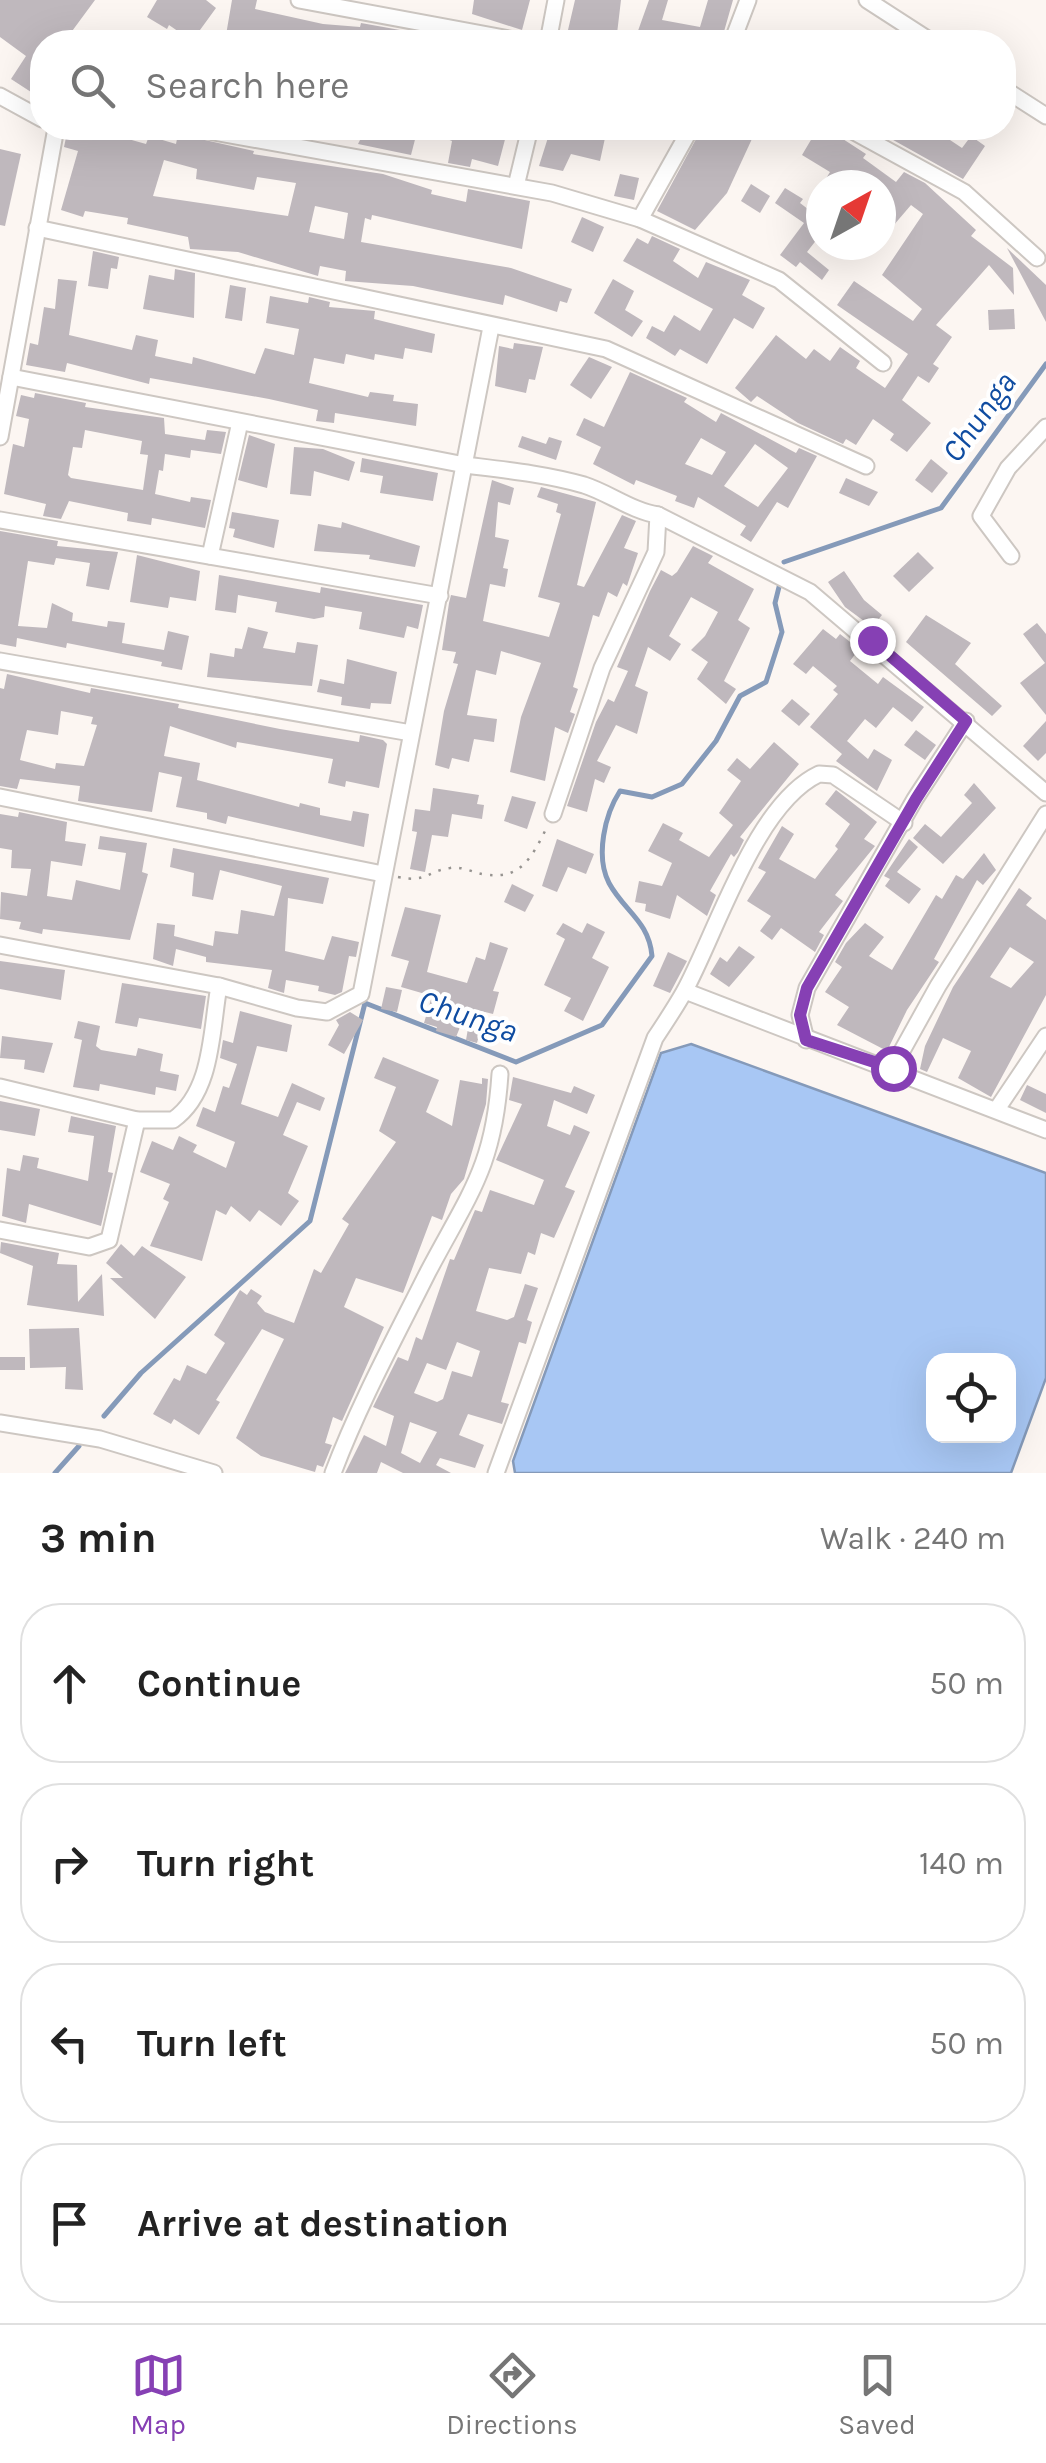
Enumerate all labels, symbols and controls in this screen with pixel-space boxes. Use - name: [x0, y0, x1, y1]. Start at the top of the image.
- search box: [30, 30, 1016, 140]
- icon: search: [65, 58, 120, 113]
- text: Search here: [145, 63, 349, 108]
- north arrow: [806, 170, 896, 260]
- water label: Chunga: [934, 365, 1024, 469]
- route end: [850, 618, 896, 664]
- water label: Chunga: [414, 982, 522, 1050]
- route start: [871, 1046, 917, 1092]
- map controls: [926, 1353, 1016, 1443]
- button: locate: [926, 1353, 1016, 1443]
- text: 3 min: [40, 1513, 157, 1563]
- text: Walk · 240 m: [820, 1520, 1006, 1557]
- icon: ahead: [42, 1656, 97, 1711]
- text: Continue: [137, 1661, 301, 1706]
- text: 50 m: [929, 1665, 1004, 1702]
- icon: right: [42, 1836, 97, 1891]
- text: Turn right: [137, 1841, 314, 1886]
- text: 140 m: [919, 1845, 1004, 1882]
- icon: left: [42, 2016, 97, 2071]
- text: Turn left: [137, 2021, 287, 2066]
- text: 50 m: [929, 2025, 1004, 2062]
- icon: arrive: [42, 2196, 97, 2251]
- text: Arrive at destination: [137, 2201, 509, 2246]
- tab: Map: [130, 2348, 186, 2441]
- tab: Directions: [446, 2348, 578, 2441]
- tab: Saved: [838, 2348, 916, 2441]

